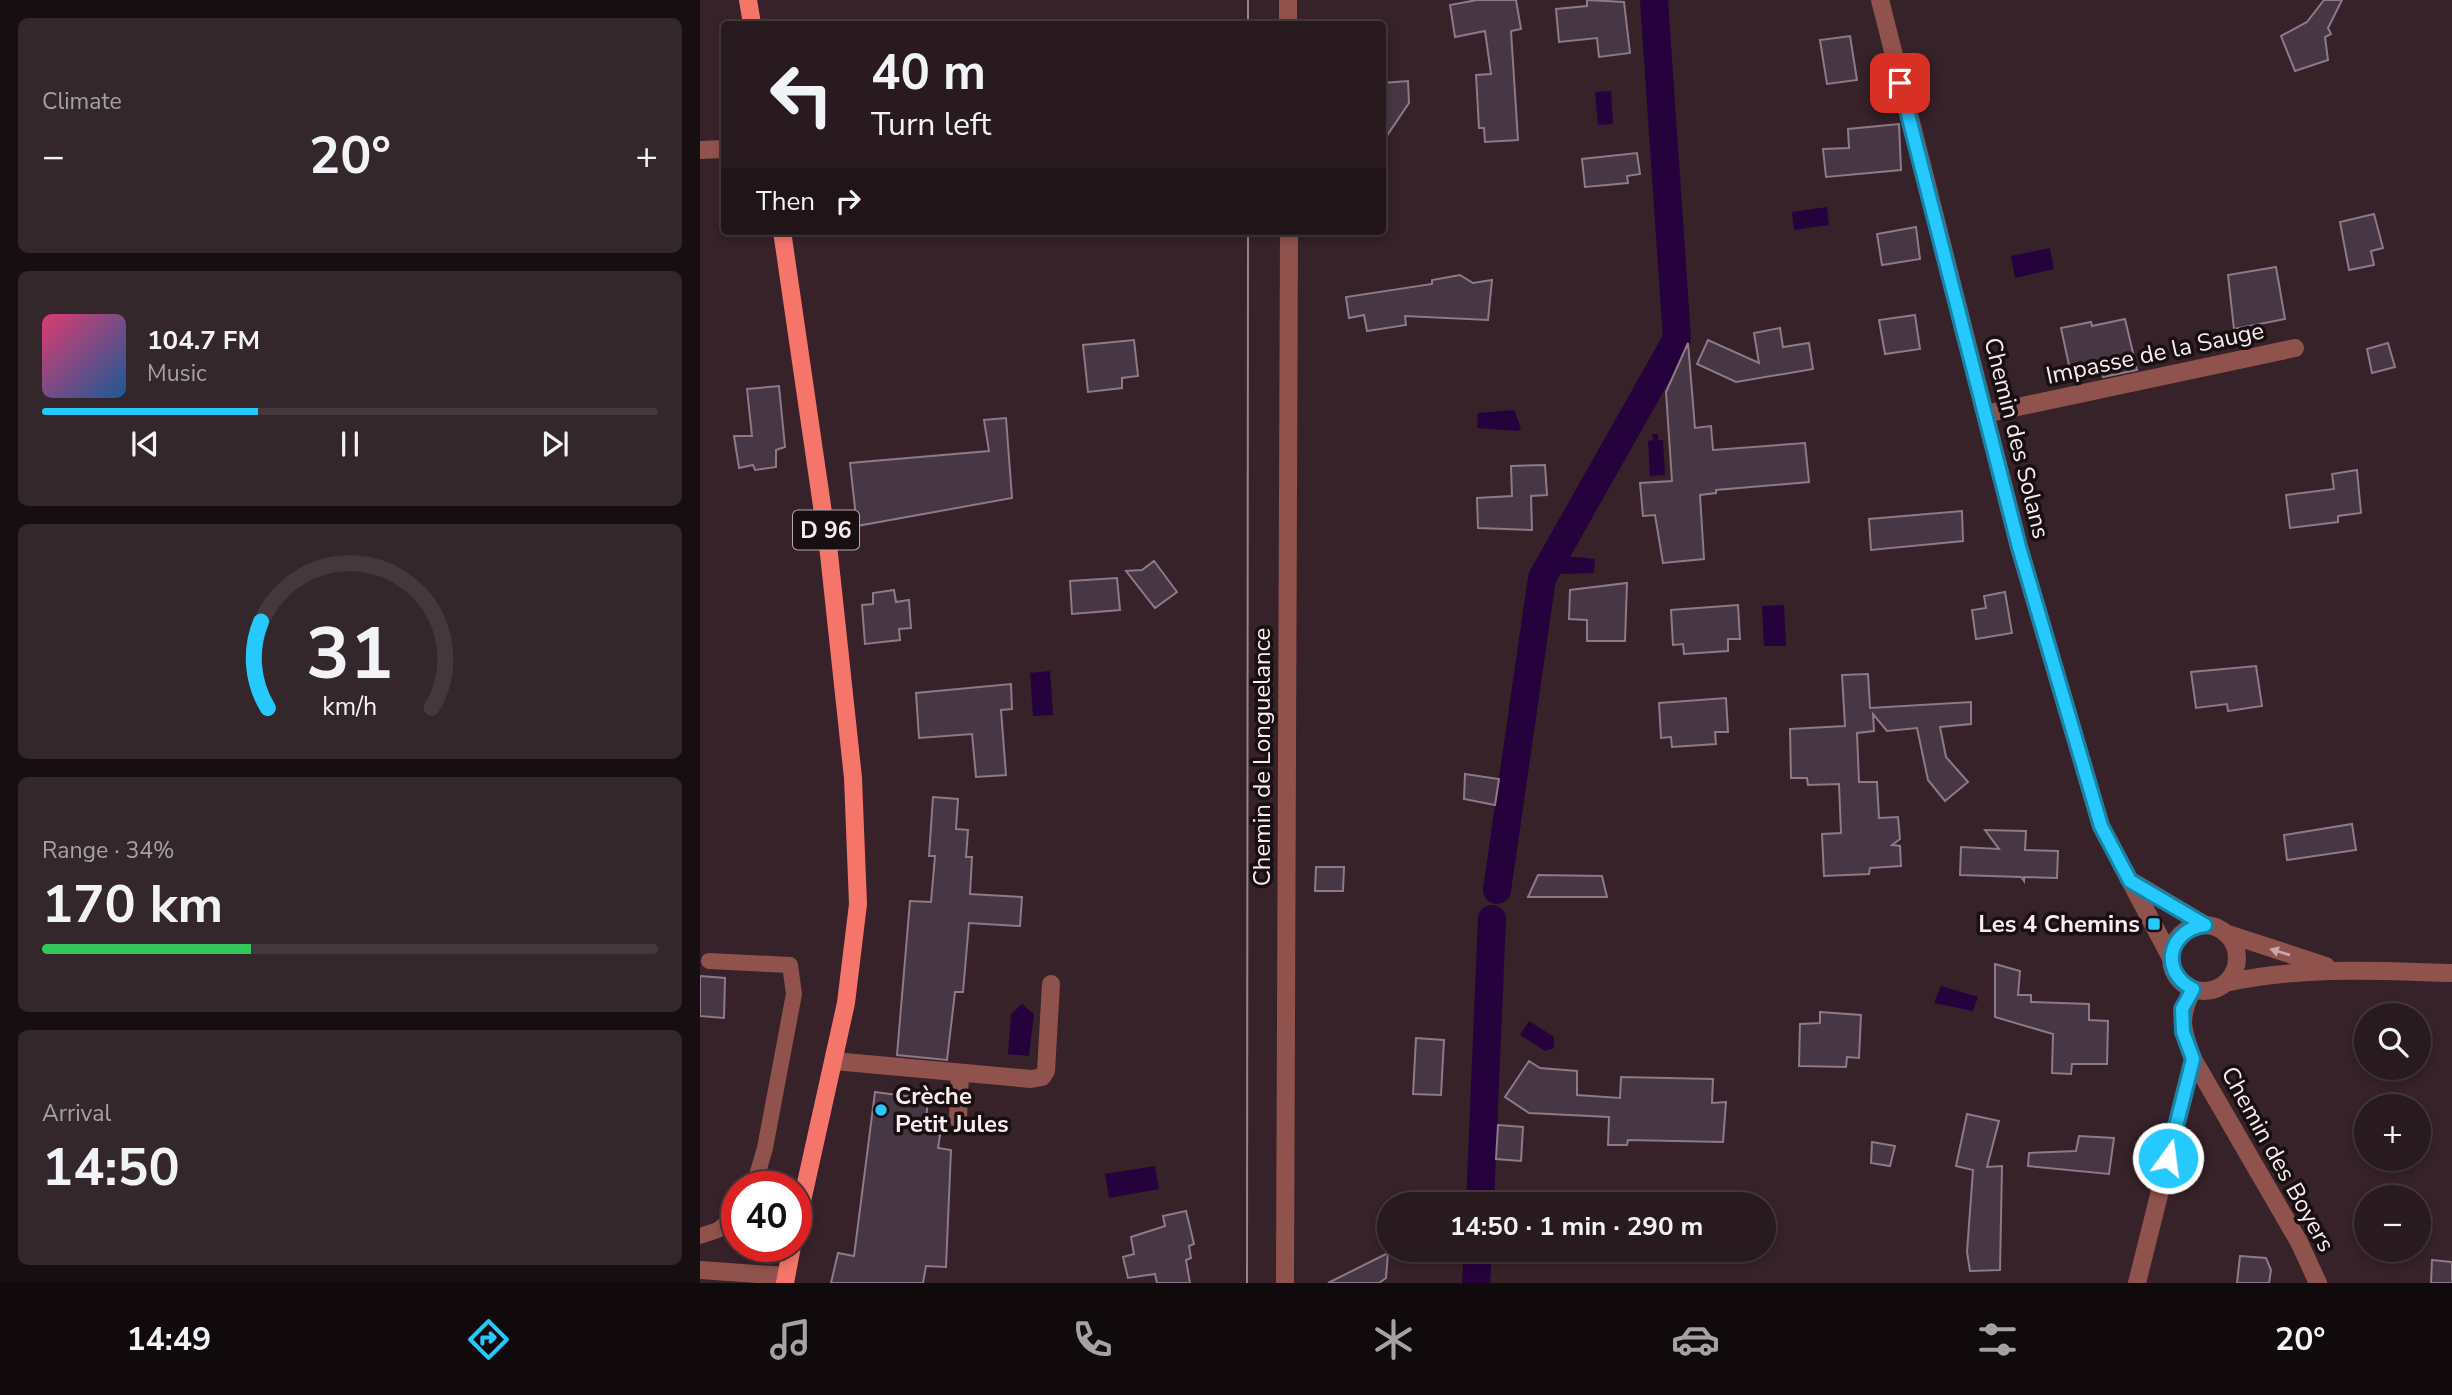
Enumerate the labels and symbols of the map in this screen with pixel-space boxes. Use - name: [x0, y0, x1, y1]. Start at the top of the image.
- pin: [1870, 53, 1930, 113]
- street label: Impasse de la Sauge: [2043, 314, 2267, 392]
- street label: Chemin des Solans: [1977, 334, 2057, 542]
- road number: D 96: [793, 510, 859, 550]
- street label: Chemin de Longuelance: [1246, 628, 1278, 886]
- place label: Les 4 Chemins: [1978, 908, 2140, 940]
- marker: Les 4 Chemins: [2146, 916, 2162, 932]
- one-way arrow: [2269, 947, 2290, 957]
- street label: Chemin des Boyers: [2214, 1061, 2342, 1257]
- place label: Crèche Petit Jules: [895, 1080, 1009, 1140]
- marker: Crèche Petit Jules: [873, 1102, 889, 1118]
- position arrow: [2131, 1121, 2205, 1195]
- speed limit sign: 40: [721, 1171, 812, 1262]

